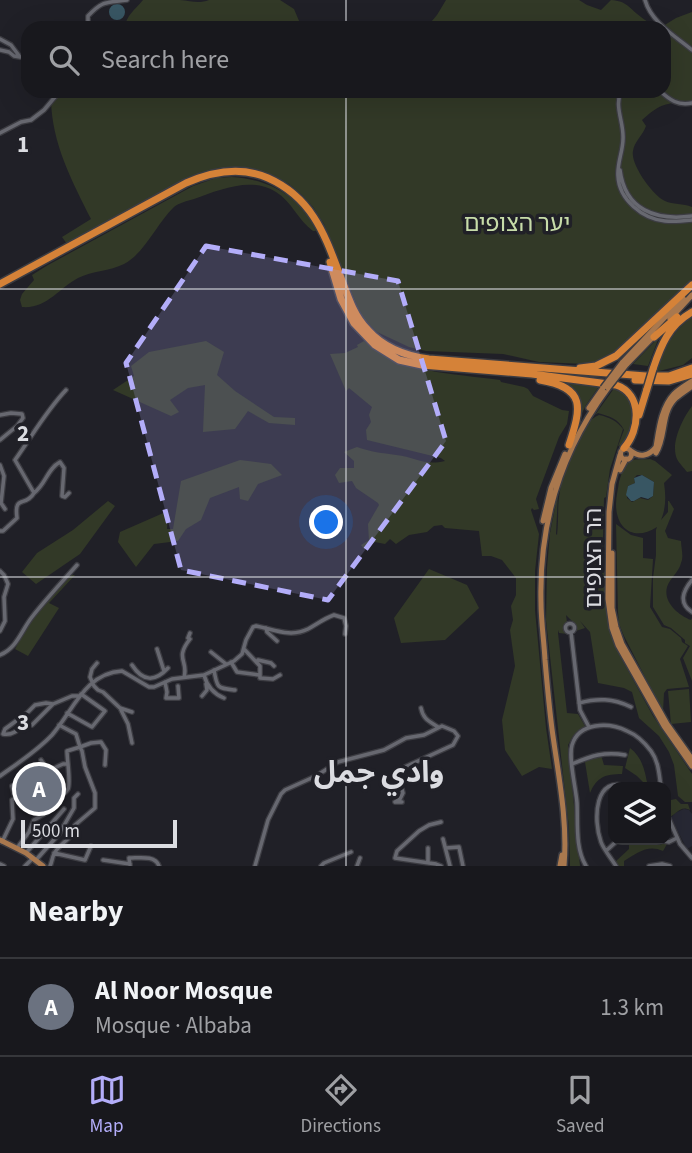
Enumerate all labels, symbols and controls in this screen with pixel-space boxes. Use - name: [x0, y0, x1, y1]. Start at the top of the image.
- search box: [21, 21, 671, 98]
- icon: search: [45, 41, 83, 79]
- text: Search here: [101, 41, 229, 78]
- text: 1: [17, 128, 29, 161]
- park label: יער הצופים: [464, 207, 570, 240]
- text: 2: [17, 417, 29, 450]
- your location: [309, 505, 343, 539]
- street label: הר הצופים: [577, 508, 610, 608]
- text: 3: [17, 706, 29, 739]
- district label: وادي جمل: [314, 751, 444, 796]
- pin: A: [16, 763, 62, 815]
- map controls: [608, 782, 671, 845]
- button: layers: [608, 782, 671, 845]
- scale bar: [21, 817, 177, 849]
- text: 500 m: [32, 818, 80, 845]
- text: Nearby: [28, 890, 123, 933]
- text: Al Noor Mosque: [95, 972, 273, 1009]
- text: A: [44, 991, 58, 1024]
- text: 1.3 km: [600, 991, 664, 1024]
- text: Mosque · Albaba: [95, 1009, 252, 1042]
- tab: Map: [88, 1071, 126, 1140]
- tab: Directions: [301, 1071, 381, 1140]
- tab: Saved: [556, 1071, 604, 1140]

